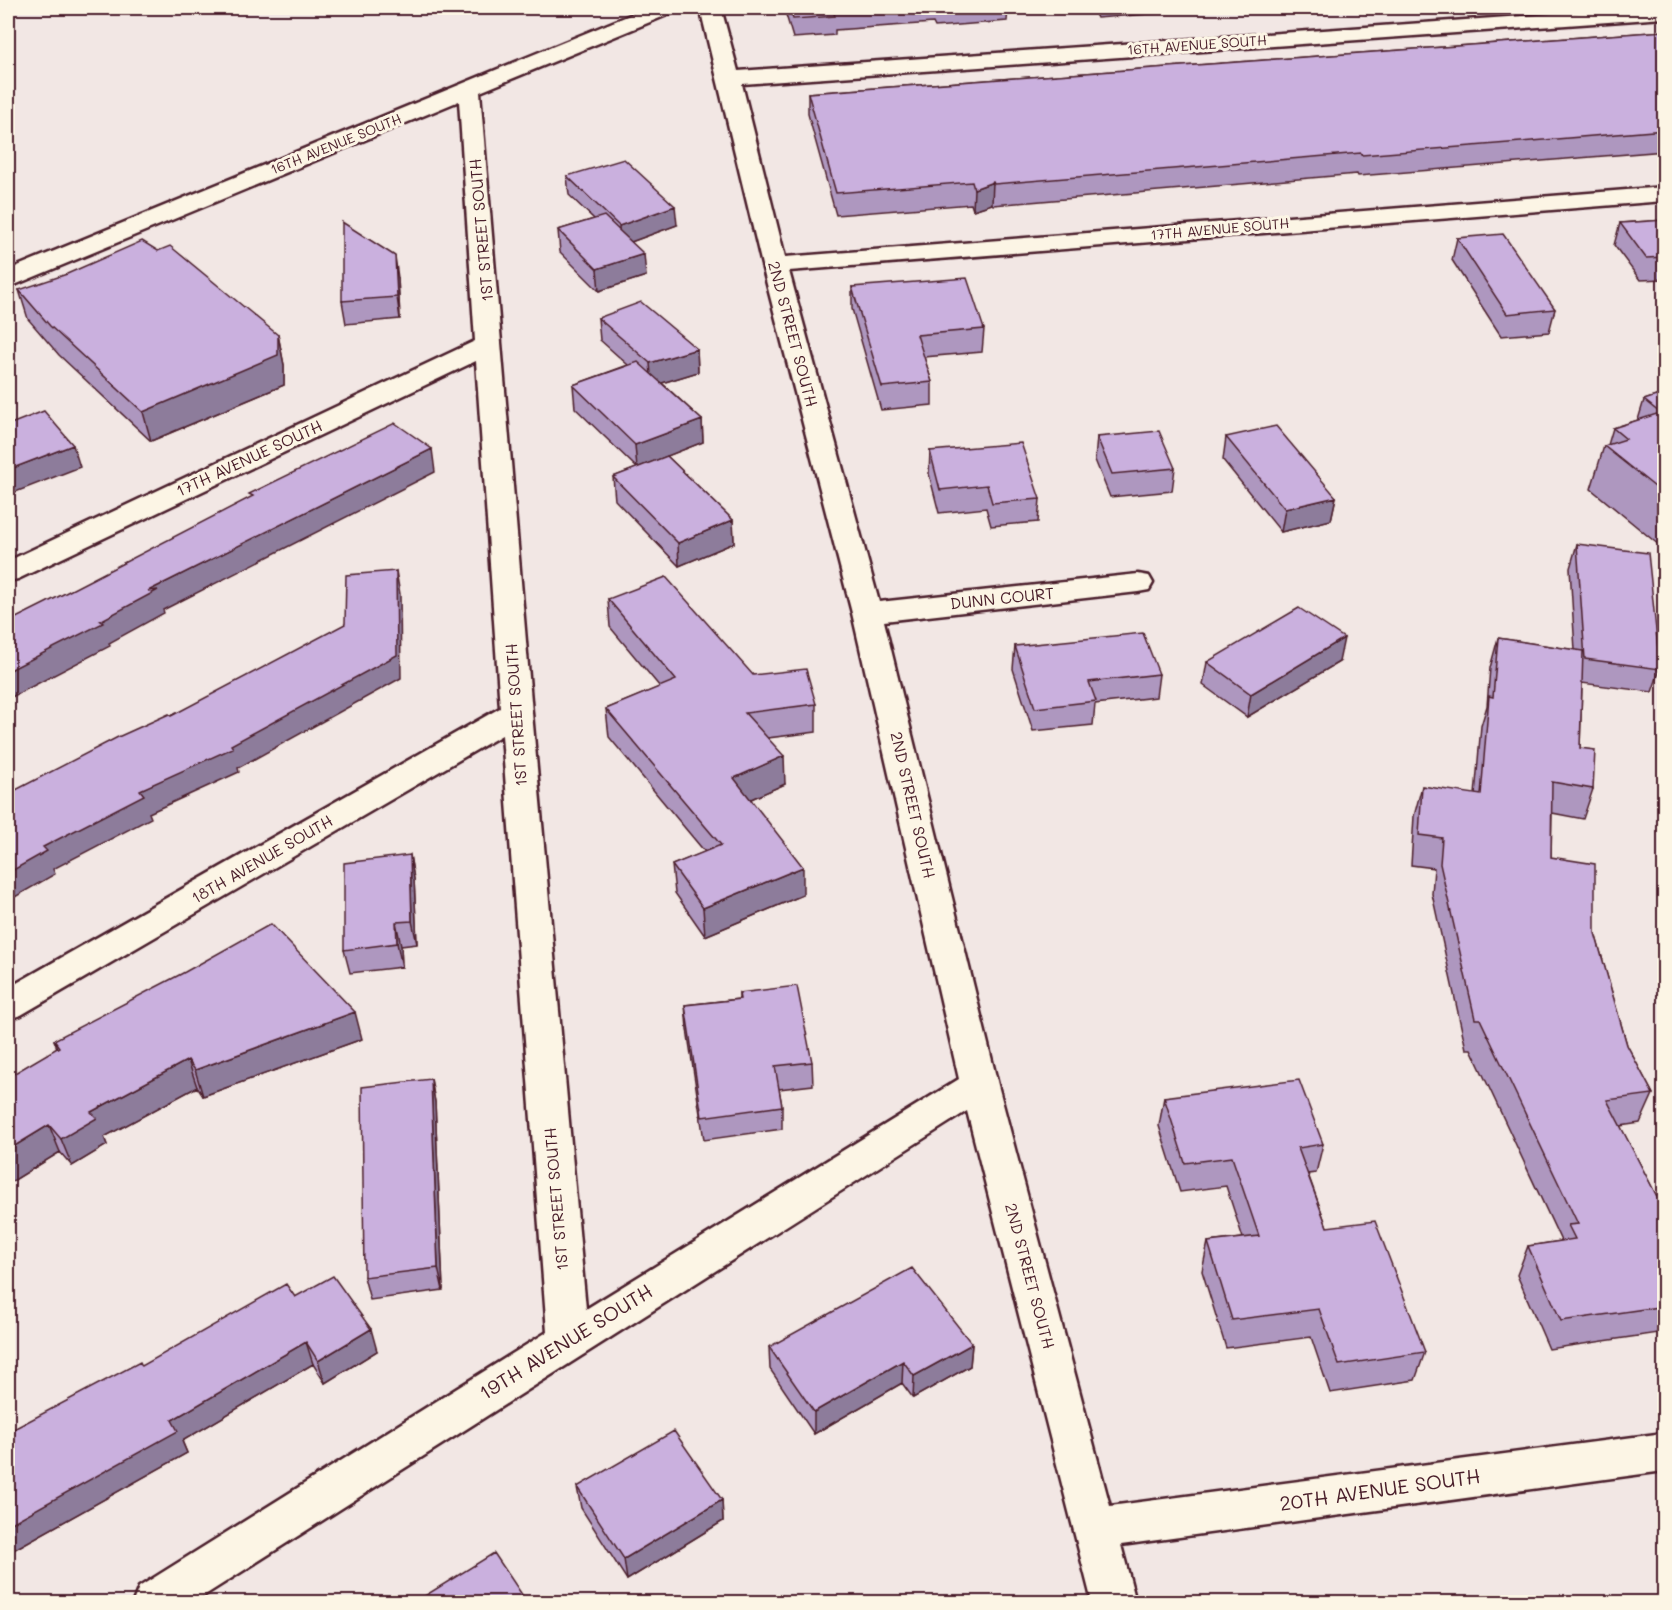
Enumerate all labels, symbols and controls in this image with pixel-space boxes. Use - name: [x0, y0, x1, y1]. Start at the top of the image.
- street label: 16TH AVENUE SOUTH: [1127, 30, 1267, 59]
- street label: 16TH AVENUE SOUTH: [267, 109, 404, 179]
- street label: 1ST STREET SOUTH: [464, 158, 497, 302]
- street label: 17TH AVENUE SOUTH: [1150, 213, 1290, 244]
- street label: 2ND STREET SOUTH: [764, 259, 823, 409]
- street label: 17TH AVENUE SOUTH: [172, 414, 325, 501]
- street label: DUNN COURT: [949, 582, 1055, 613]
- street label: 1ST STREET SOUTH: [500, 643, 531, 787]
- street label: 2ND STREET SOUTH: [886, 729, 941, 880]
- street label: 18TH AVENUE SOUTH: [187, 810, 336, 908]
- street label: 1ST STREET SOUTH: [539, 1127, 572, 1271]
- street label: 2ND STREET SOUTH: [1001, 1201, 1060, 1351]
- street label: 19TH AVENUE SOUTH: [474, 1277, 657, 1405]
- street label: 20TH AVENUE SOUTH: [1278, 1462, 1482, 1516]

